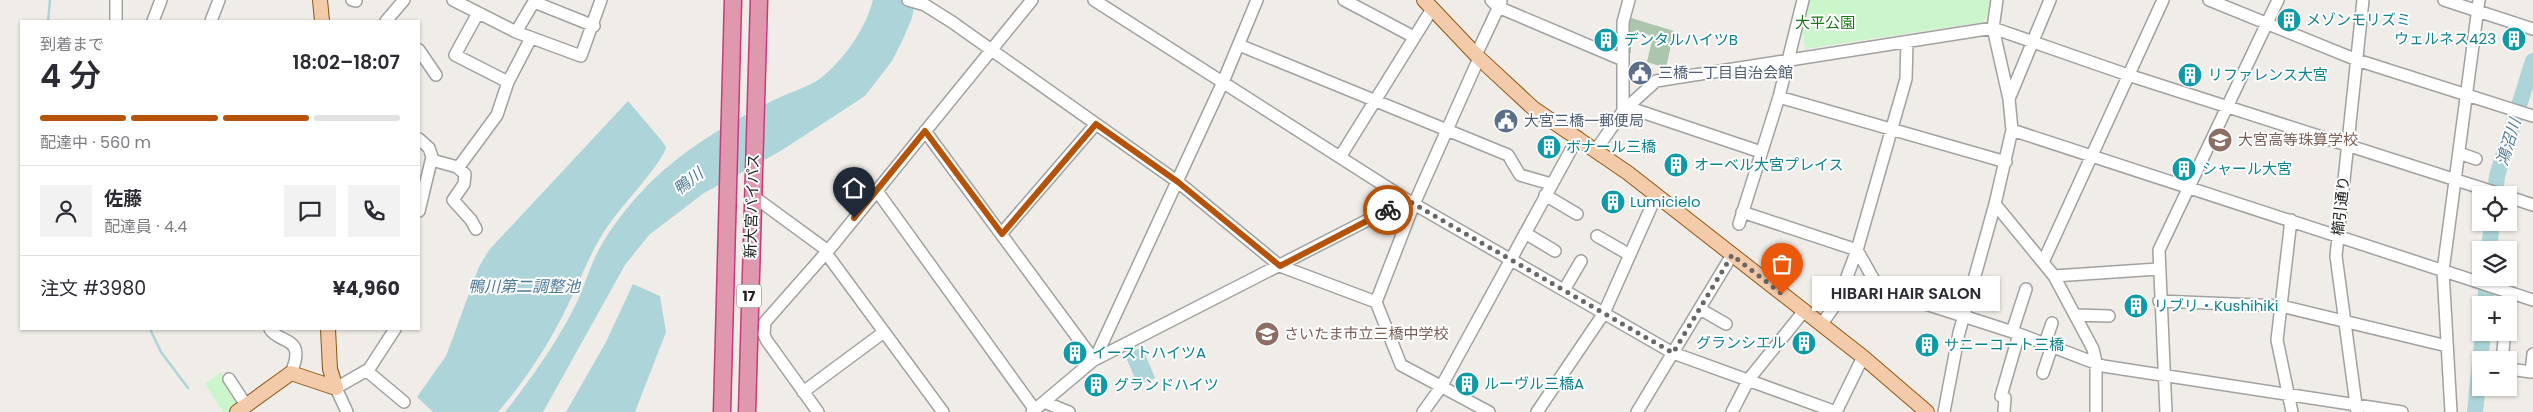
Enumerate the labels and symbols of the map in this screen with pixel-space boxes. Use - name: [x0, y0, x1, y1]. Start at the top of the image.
- building icon: メゾンモリズミ: [2276, 7, 2302, 33]
- place label: メゾンモリズミ: [2306, 9, 2411, 30]
- park label: 大平公園: [1795, 12, 1855, 33]
- building icon: ウェルネス423: [2501, 26, 2527, 52]
- building icon: デンタルハイツB: [1593, 27, 1619, 53]
- place label: ウェルネス423: [2394, 28, 2496, 49]
- place label: デンタルハイツB: [1624, 29, 1738, 50]
- public building icon: 三橋一丁目自治会館: [1627, 60, 1653, 86]
- place label: 三橋一丁目自治会館: [1658, 62, 1793, 83]
- building icon: リファレンス大宮: [2177, 62, 2203, 88]
- place label: リファレンス大宮: [2208, 64, 2328, 85]
- public building icon: 大宮三橋一郵便局: [1493, 108, 1519, 134]
- place label: 大宮三橋一郵便局: [1524, 110, 1644, 131]
- water label: 鴻沼川: [2490, 114, 2527, 168]
- school or university icon: 大宮高等珠算学校: [2207, 127, 2233, 153]
- place label: 大宮高等珠算学校: [2238, 129, 2358, 150]
- building icon: ボナール三橋: [1536, 134, 1562, 160]
- place label: ボナール三橋: [1566, 136, 1656, 157]
- building icon: オーベル大宮プレイス: [1663, 152, 1689, 178]
- street label: 新大宮バイパス: [739, 153, 764, 259]
- place label: オーベル大宮プレイス: [1694, 154, 1844, 175]
- building icon: シャール大宮: [2171, 156, 2197, 182]
- place label: シャール大宮: [2202, 158, 2292, 179]
- water label: 鴨川: [669, 161, 710, 200]
- pin: [833, 167, 875, 218]
- street label: 櫛引通り: [2327, 175, 2354, 237]
- courier: [1363, 185, 1413, 235]
- building icon: Lumicielo: [1600, 189, 1626, 215]
- place label: Lumicielo: [1630, 191, 1701, 212]
- pin: [1761, 243, 1803, 294]
- water label: 鴨川第二調整池: [468, 275, 582, 298]
- callout: HIBARI HAIR SALON: [1812, 276, 2000, 312]
- road number: 17: [736, 284, 762, 308]
- building icon: リブリ・Kushihiki: [2123, 293, 2149, 319]
- place label: リブリ・Kushihiki: [2154, 295, 2278, 316]
- school or university icon: さいたま市立三橋中学校: [1254, 321, 1280, 347]
- place label: さいたま市立三橋中学校: [1284, 323, 1449, 344]
- building icon: グランシエル: [1791, 330, 1817, 356]
- place label: グランシエル: [1696, 332, 1786, 353]
- building icon: サニーコート三橋: [1914, 332, 1940, 358]
- place label: サニーコート三橋: [1944, 334, 2064, 355]
- building icon: イーストハイツA: [1062, 340, 1088, 366]
- place label: イーストハイツA: [1092, 342, 1206, 363]
- building icon: ルーヴル三橋A: [1454, 371, 1480, 397]
- building icon: グランドハイツ: [1083, 372, 1109, 398]
- place label: ルーヴル三橋A: [1484, 373, 1584, 394]
- place label: グランドハイツ: [1114, 374, 1219, 395]

